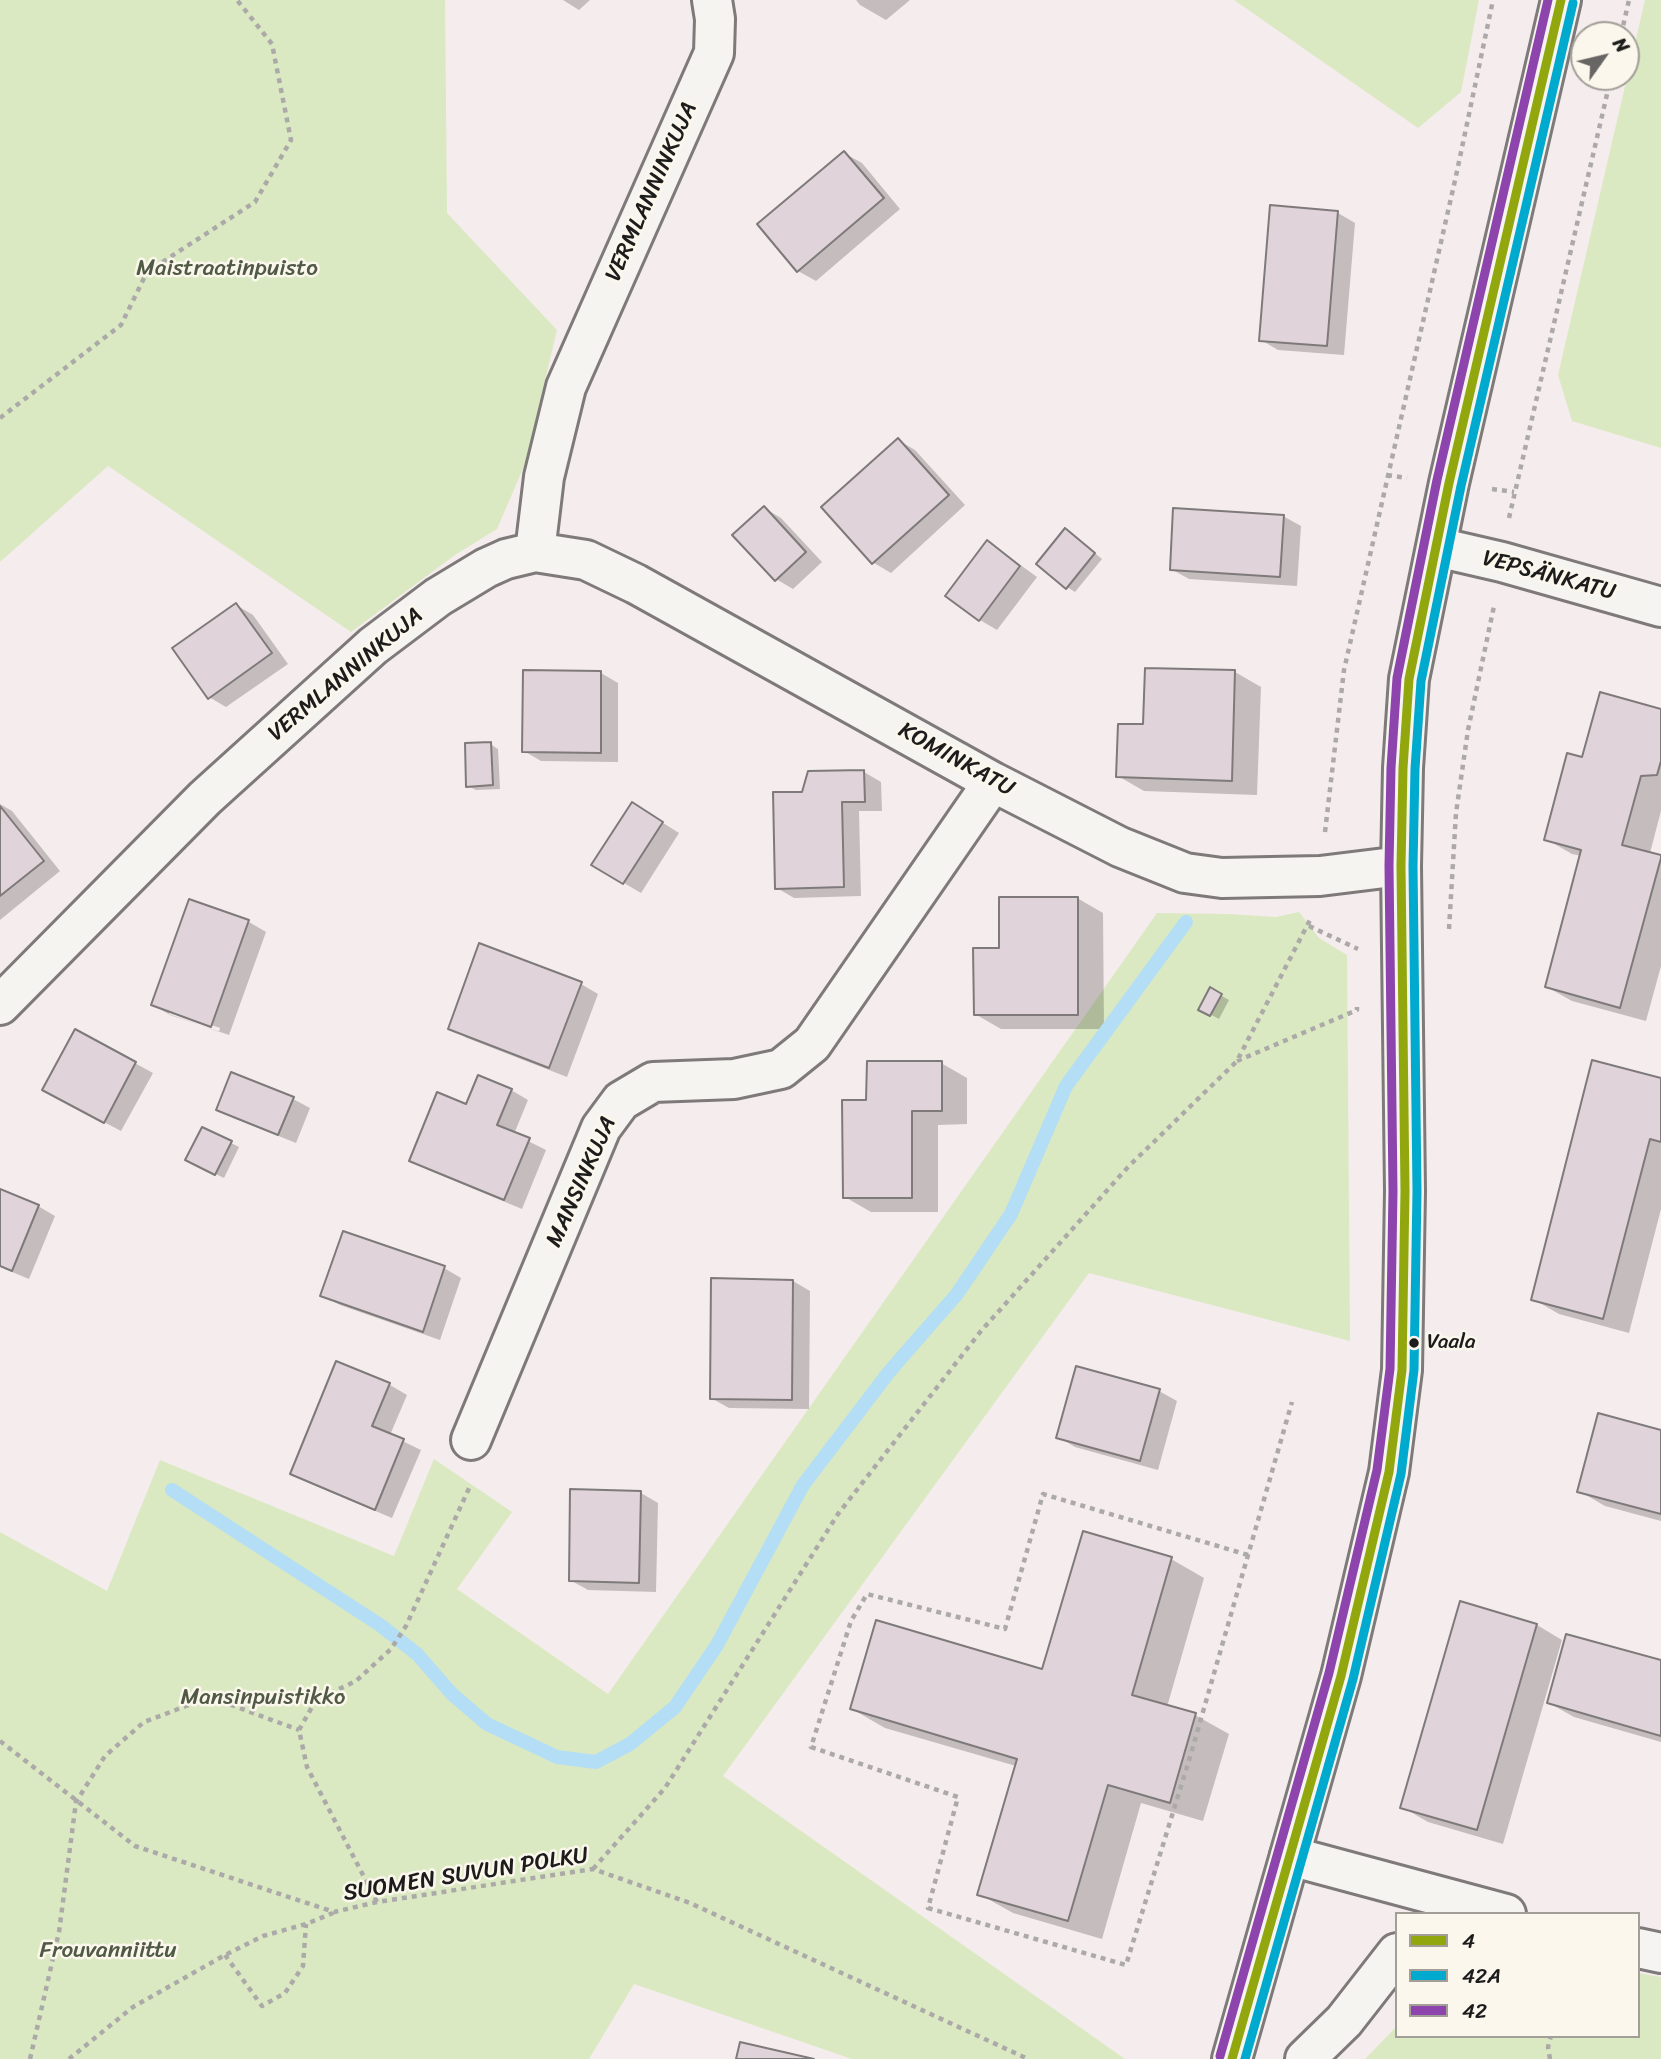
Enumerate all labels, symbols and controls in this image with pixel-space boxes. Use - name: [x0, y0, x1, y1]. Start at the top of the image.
- north arrow: [1570, 21, 1640, 91]
- text: N: [1604, 30, 1639, 60]
- street label: VERMLANNINKUJA: [600, 98, 704, 286]
- park label: Maistraatinpuisto: [136, 255, 318, 283]
- street label: VEPSÄNKATU: [1479, 545, 1619, 607]
- street label: VERMLANNINKUJA: [263, 602, 429, 748]
- street label: KOMINKATU: [893, 717, 1019, 803]
- street label: MANSINKUJA: [541, 1113, 623, 1251]
- place label: Vaala: [1427, 1330, 1476, 1356]
- marker: Vaala: [1407, 1336, 1421, 1350]
- park label: Mansinpuistikko: [181, 1684, 345, 1712]
- street label: SUOMEN SUVUN POLKU: [341, 1842, 591, 1908]
- legend: [1395, 1912, 1640, 2038]
- text: 4: [1462, 1922, 1475, 1960]
- park label: Frouvanniittu: [39, 1937, 177, 1965]
- text: 42A: [1462, 1957, 1501, 1995]
- text: 42: [1462, 1992, 1487, 2030]

